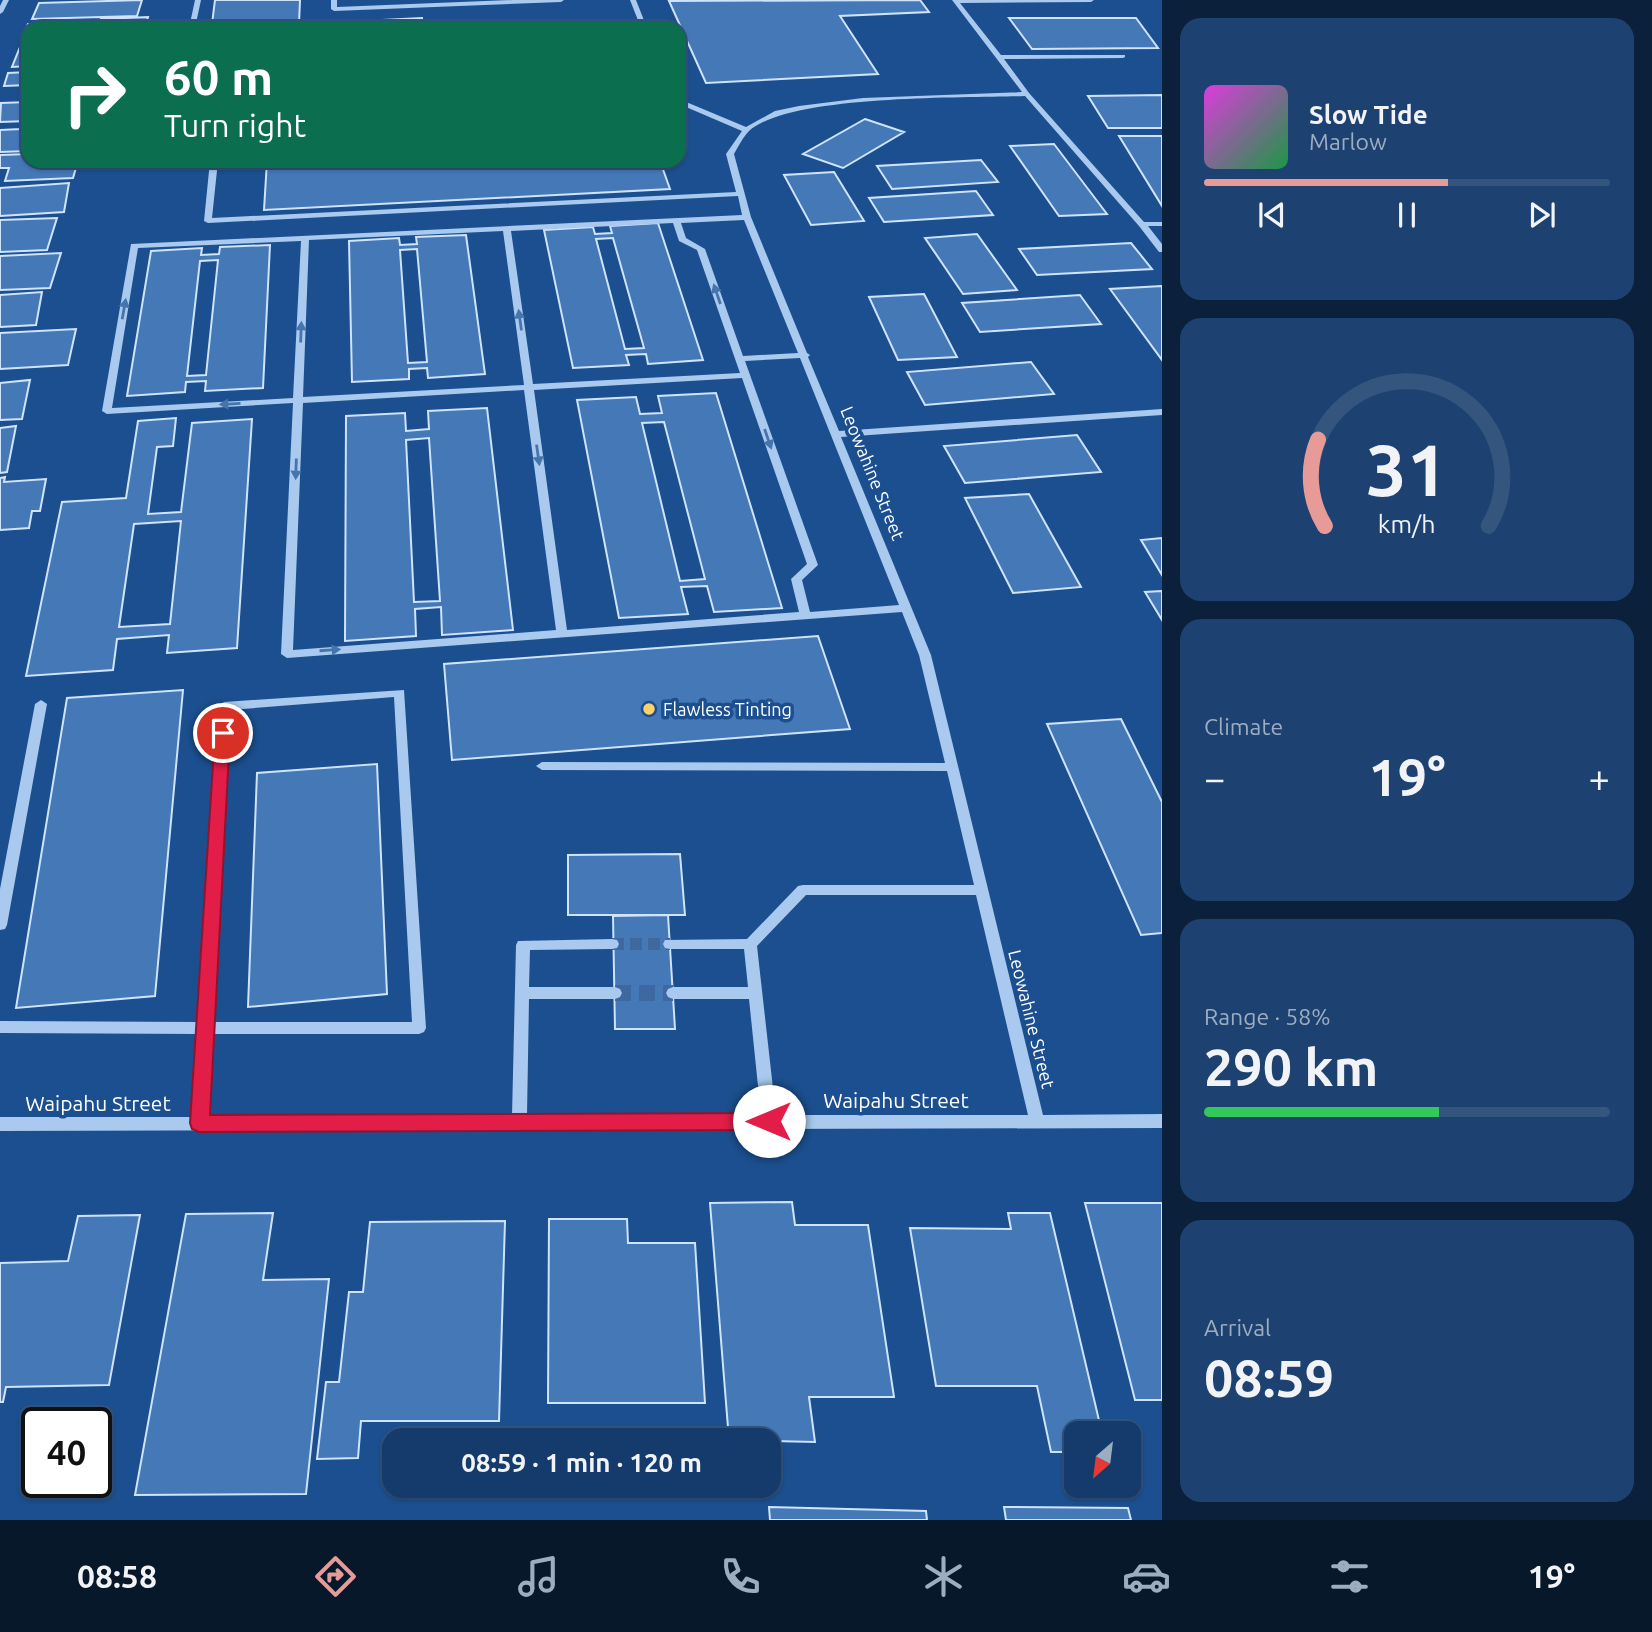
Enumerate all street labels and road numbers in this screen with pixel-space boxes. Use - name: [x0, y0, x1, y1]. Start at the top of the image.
- street label: Leowahine Street: [837, 403, 909, 543]
- street label: Leowahine Street: [1005, 948, 1059, 1090]
- street label: Waipahu Street: [823, 1088, 969, 1112]
- street label: Waipahu Street: [25, 1091, 171, 1115]

